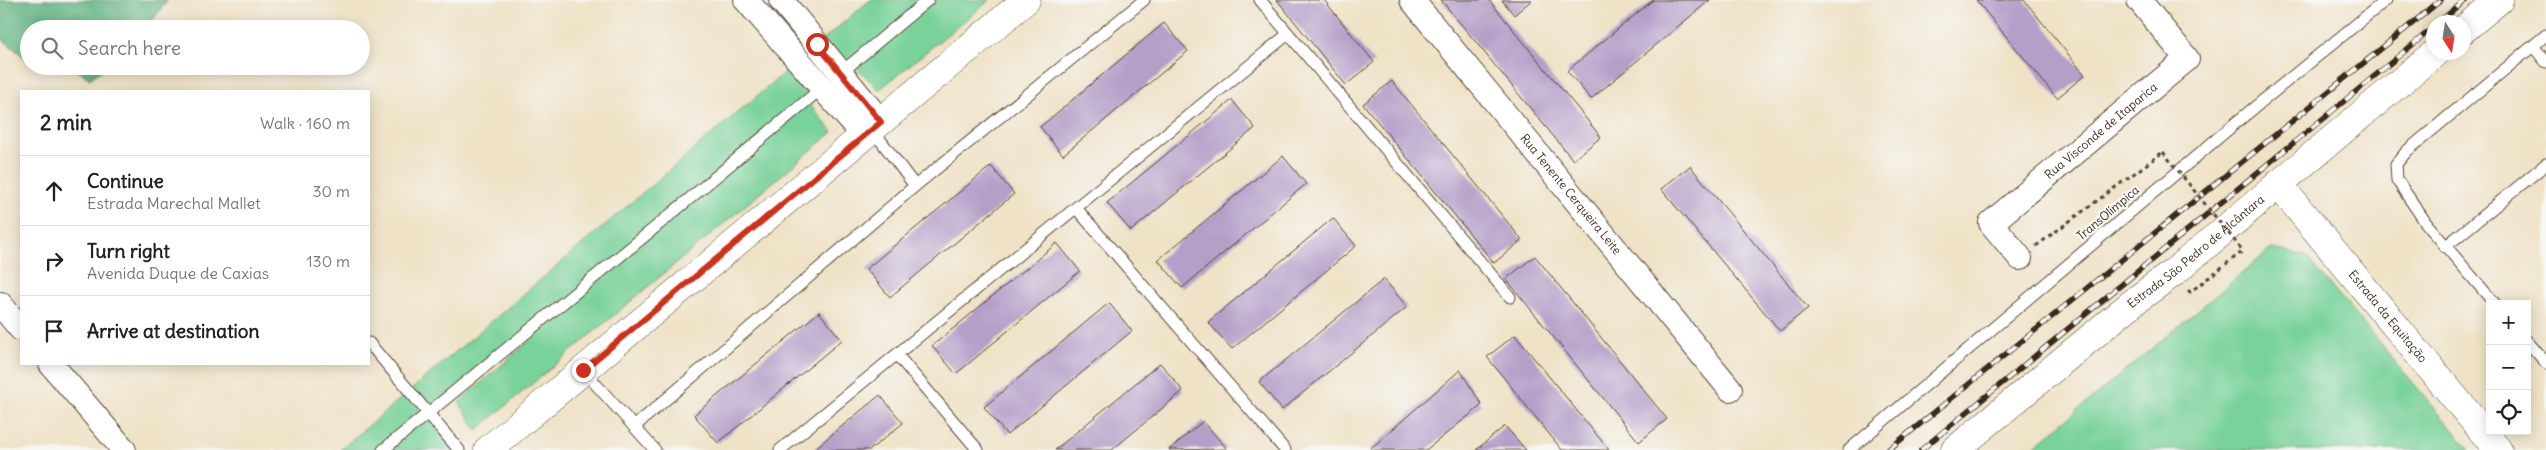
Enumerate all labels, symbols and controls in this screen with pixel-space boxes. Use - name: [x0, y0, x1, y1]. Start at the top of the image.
- north arrow: [2426, 15, 2471, 60]
- search box: [20, 20, 370, 75]
- route start: [806, 33, 829, 56]
- icon: search: [38, 34, 66, 62]
- text: Search here: [78, 36, 181, 60]
- street label: Rua Visconde de Itaparica: [2041, 79, 2160, 182]
- text: 2 min: [40, 109, 92, 136]
- text: Walk · 160 m: [260, 113, 350, 133]
- street label: Rua Tenente Cerqueira Leite: [1518, 131, 1625, 257]
- text: Continue: [87, 169, 164, 193]
- icon: ahead: [40, 177, 68, 205]
- text: 30 m: [313, 181, 350, 201]
- street label: TransOlímpica: [2073, 182, 2142, 243]
- street label: Estrada São Pedro de Alcântara: [2124, 192, 2267, 311]
- text: Estrada Marechal Mallet: [87, 193, 261, 213]
- text: Turn right: [87, 239, 170, 263]
- icon: right: [40, 247, 68, 275]
- text: 130 m: [306, 251, 350, 271]
- text: Avenida Duque de Caxias: [87, 263, 269, 283]
- street label: Estrada da Equitação: [2345, 267, 2431, 366]
- map controls: [2486, 300, 2531, 435]
- button: +: [2486, 300, 2531, 345]
- icon: arrive: [40, 317, 68, 345]
- text: Arrive at destination: [87, 319, 260, 343]
- button: −: [2486, 345, 2531, 390]
- route end: [572, 359, 595, 382]
- button: locate: [2486, 390, 2531, 435]

